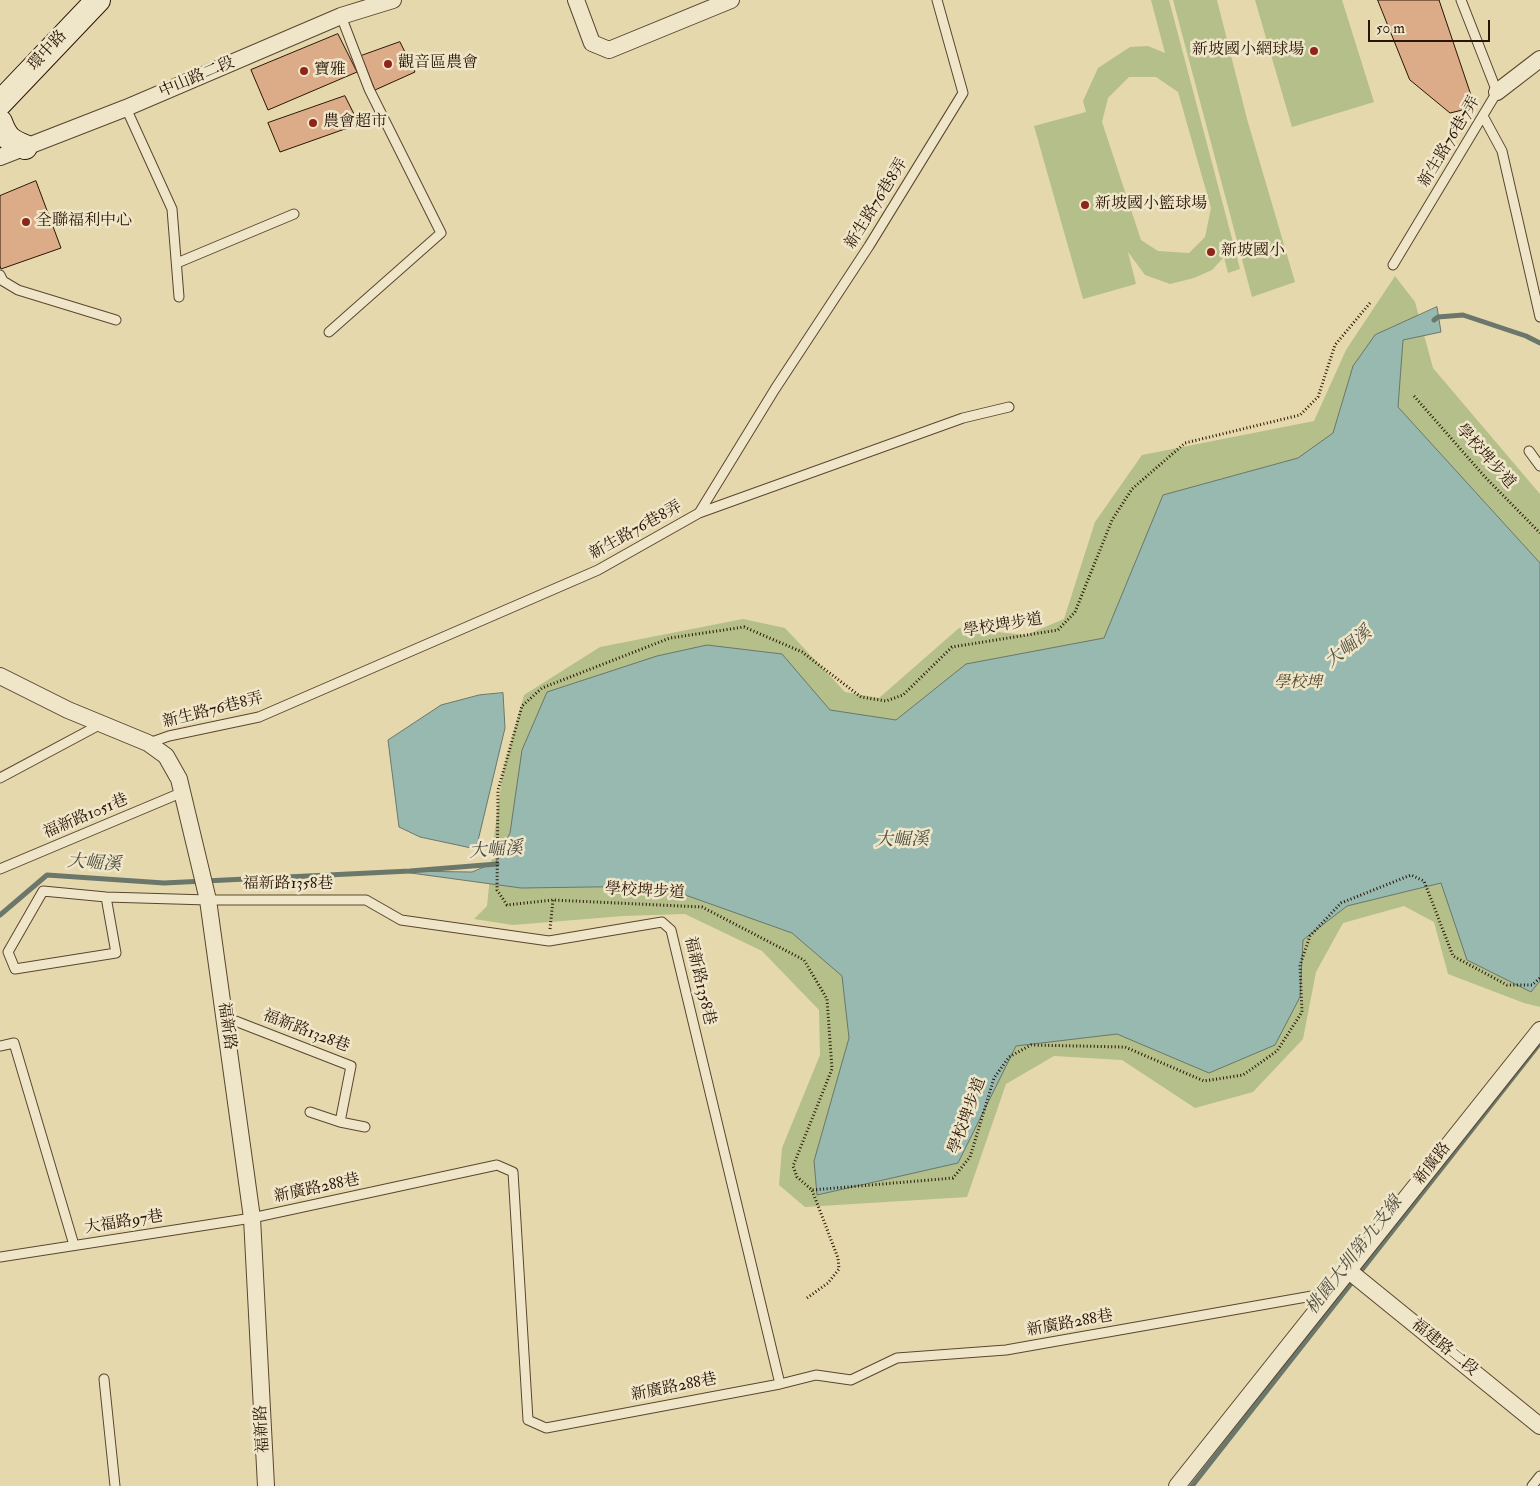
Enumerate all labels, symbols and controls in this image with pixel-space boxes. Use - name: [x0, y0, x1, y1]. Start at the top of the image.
- scale bar: [1370, 10, 1492, 42]
- text: 50 m: [1376, 19, 1405, 38]
- street label: 環中路: [25, 27, 71, 75]
- place label: 新坡國小網球場: [1192, 41, 1304, 61]
- marker: 新坡國小網球場: [1308, 45, 1320, 57]
- street label: 中山路二段: [156, 54, 238, 102]
- place label: 觀音區農會: [398, 54, 478, 74]
- marker: 觀音區農會: [382, 58, 394, 70]
- place label: 寶雅: [314, 61, 346, 81]
- marker: 寶雅: [298, 65, 310, 77]
- street label: 新生路76巷7弄: [1415, 93, 1485, 191]
- place label: 農會超市: [323, 113, 387, 133]
- marker: 農會超市: [307, 117, 319, 129]
- street label: 新生路76巷8弄: [842, 155, 912, 253]
- place label: 新坡國小籃球場: [1095, 195, 1207, 215]
- marker: 新坡國小籃球場: [1079, 199, 1091, 211]
- place label: 全聯福利中心: [36, 212, 132, 232]
- marker: 全聯福利中心: [20, 216, 32, 228]
- place label: 新坡國小: [1221, 242, 1285, 262]
- marker: 新坡國小: [1205, 246, 1217, 258]
- street label: 學校埤步道: [1451, 421, 1519, 493]
- street label: 新生路76巷8弄: [586, 498, 686, 564]
- street label: 學校埤步道: [962, 610, 1044, 642]
- water label: 大崛溪: [1321, 623, 1377, 673]
- park label: 學校埤: [1274, 674, 1322, 694]
- street label: 新生路76巷8弄: [161, 689, 265, 733]
- street label: 福新路1051巷: [41, 790, 131, 844]
- water label: 大崛溪: [875, 830, 929, 852]
- water label: 大崛溪: [468, 838, 524, 864]
- water label: 大崛溪: [66, 851, 122, 877]
- street label: 福新路1358巷: [243, 875, 333, 895]
- street label: 學校埤步道: [605, 880, 685, 904]
- street label: 福新路1358巷: [679, 935, 719, 1027]
- street label: 福新路: [213, 1001, 239, 1051]
- street label: 福新路1328巷: [260, 1007, 352, 1057]
- street label: 學校埤步道: [945, 1075, 991, 1157]
- street label: 新廣路: [1411, 1139, 1455, 1189]
- street label: 新廣路288巷: [272, 1171, 362, 1207]
- water label: 桃園大圳第九支線: [1302, 1193, 1408, 1319]
- street label: 大福路97巷: [83, 1207, 165, 1239]
- street label: 新廣路288巷: [1025, 1307, 1115, 1341]
- street label: 福建路二段: [1407, 1315, 1481, 1381]
- street label: 新廣路288巷: [629, 1370, 719, 1406]
- street label: 福新路: [252, 1405, 274, 1453]

